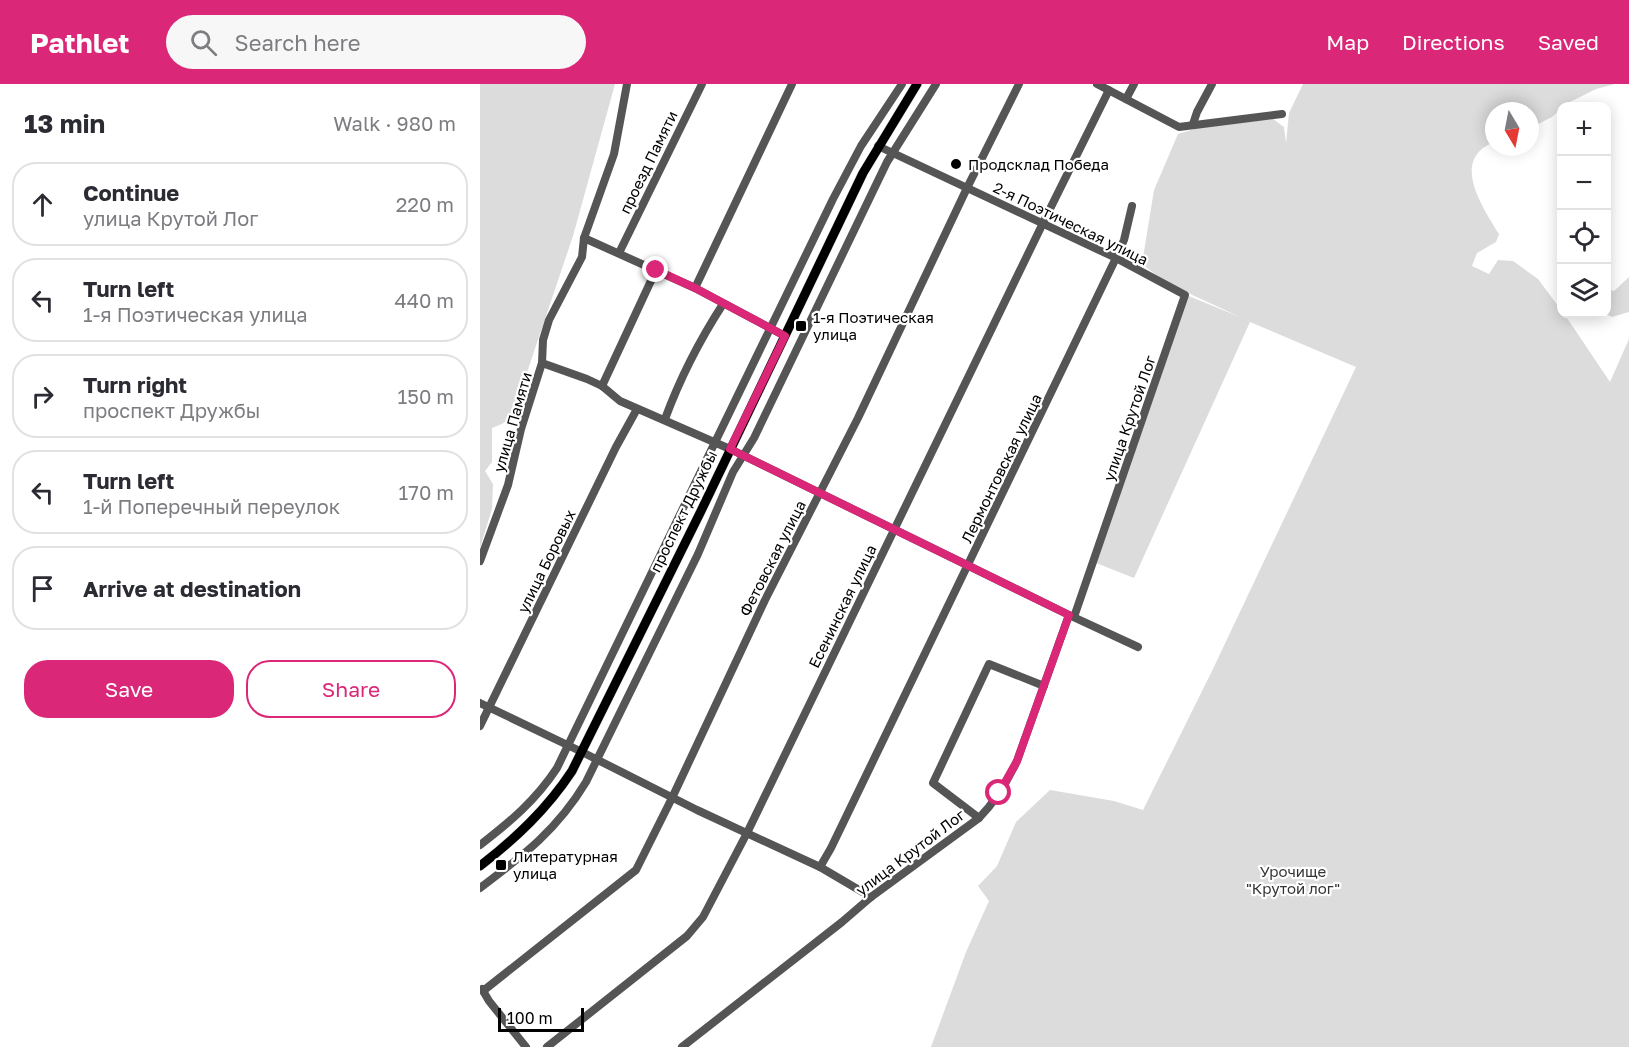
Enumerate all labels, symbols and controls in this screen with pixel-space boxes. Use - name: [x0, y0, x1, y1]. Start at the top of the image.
- search box: [166, 15, 586, 69]
- text: Pathlet: [30, 26, 130, 59]
- icon: search: [187, 26, 220, 59]
- text: Search here: [235, 29, 361, 56]
- text: Map: [1326, 29, 1369, 55]
- text: Directions: [1402, 29, 1505, 55]
- text: Saved: [1538, 29, 1599, 55]
- north arrow: [1485, 102, 1539, 156]
- map controls: [1557, 102, 1611, 318]
- button: +: [1557, 102, 1611, 156]
- text: 13 min: [24, 108, 105, 139]
- street label: проезд Памяти: [615, 108, 681, 216]
- text: Walk · 980 m: [333, 111, 456, 135]
- place label: Продсклад Победа: [968, 155, 1109, 173]
- button: −: [1557, 156, 1611, 210]
- marker: Продсклад Победа: [949, 157, 963, 171]
- street label: 2-я Поэтическая улица: [991, 178, 1151, 268]
- text: Continue: [83, 179, 179, 206]
- icon: ahead: [26, 188, 59, 221]
- text: 220 m: [396, 192, 454, 216]
- text: улица Крутой Лог: [83, 206, 258, 230]
- button: locate: [1557, 210, 1611, 264]
- route end: [642, 256, 668, 282]
- button: layers: [1557, 264, 1611, 318]
- text: Turn left: [83, 275, 174, 302]
- icon: left: [26, 284, 59, 317]
- text: 440 m: [395, 288, 454, 312]
- text: 1-я Поэтическая улица: [83, 302, 308, 326]
- place label: 1-я Поэтическая улица: [813, 308, 934, 343]
- marker: 1-я Поэтическая улица: [794, 319, 808, 333]
- street label: улица Крутой Лог: [1099, 353, 1159, 483]
- street label: улица Памяти: [489, 370, 535, 474]
- text: Turn right: [83, 371, 187, 398]
- icon: right: [26, 380, 59, 413]
- text: 150 m: [398, 384, 454, 408]
- street label: Лермонтовская улица: [957, 391, 1045, 545]
- text: проспект Дружбы: [83, 398, 260, 422]
- street label: проспект Дружбы: [646, 447, 720, 575]
- text: Turn left: [83, 467, 174, 494]
- icon: left: [26, 476, 59, 509]
- text: 170 m: [399, 480, 454, 504]
- text: 1-й Поперечный переулок: [83, 494, 340, 518]
- street label: Фетовская улица: [735, 497, 809, 619]
- street label: улица Боровых: [513, 506, 579, 616]
- street label: Есенинская улица: [804, 542, 880, 670]
- icon: arrive: [26, 572, 59, 605]
- text: Arrive at destination: [83, 575, 301, 602]
- button: Save: [24, 660, 234, 718]
- button: Share: [246, 660, 456, 718]
- route start: [985, 779, 1011, 805]
- street label: улица Крутой Лог: [852, 805, 968, 899]
- place label: Литературная улица: [513, 847, 618, 882]
- marker: Литературная улица: [494, 858, 508, 872]
- park label: Урочище "Крутой лог": [1246, 862, 1340, 897]
- scale bar: [498, 1005, 584, 1032]
- text: 100 m: [507, 1008, 553, 1028]

